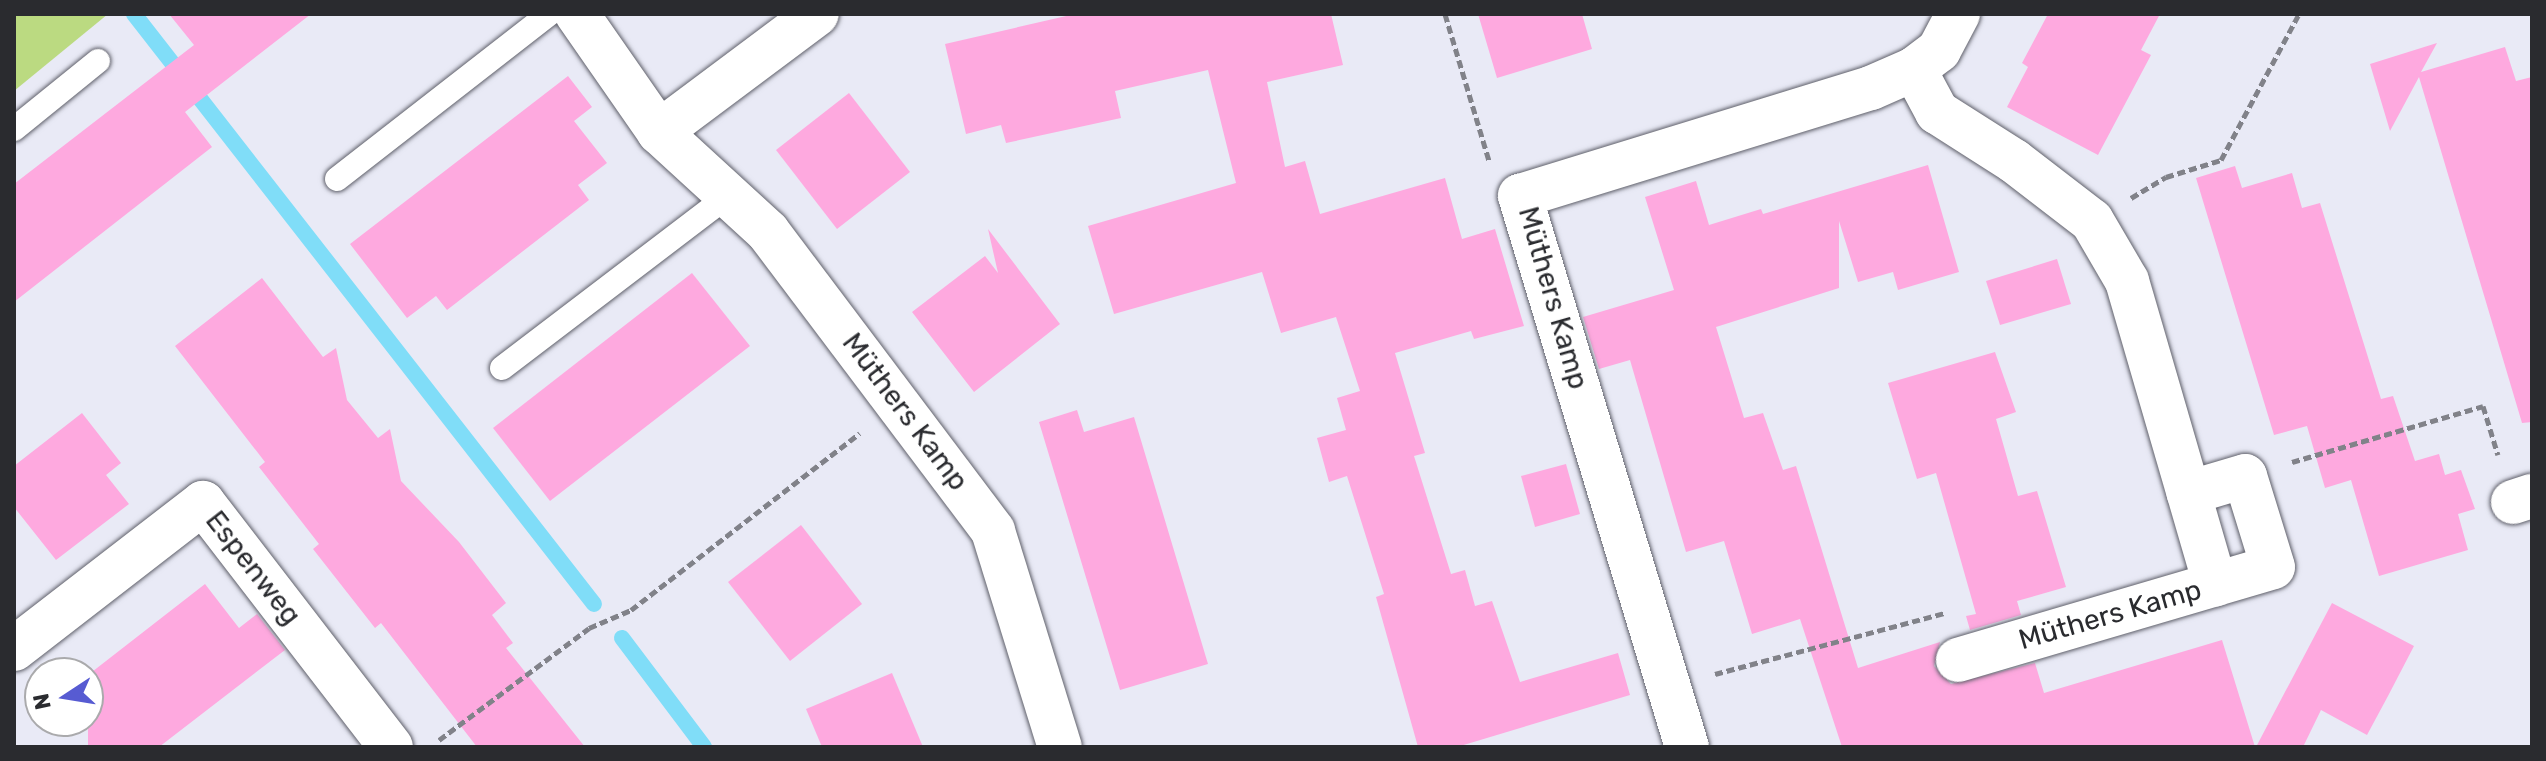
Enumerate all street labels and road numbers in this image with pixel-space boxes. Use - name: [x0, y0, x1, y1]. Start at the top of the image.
- street label: Müthers Kamp: [1511, 203, 1595, 393]
- street label: Müthers Kamp: [835, 327, 975, 497]
- street label: Espenweg: [198, 505, 308, 631]
- street label: Müthers Kamp: [2015, 573, 2205, 657]

